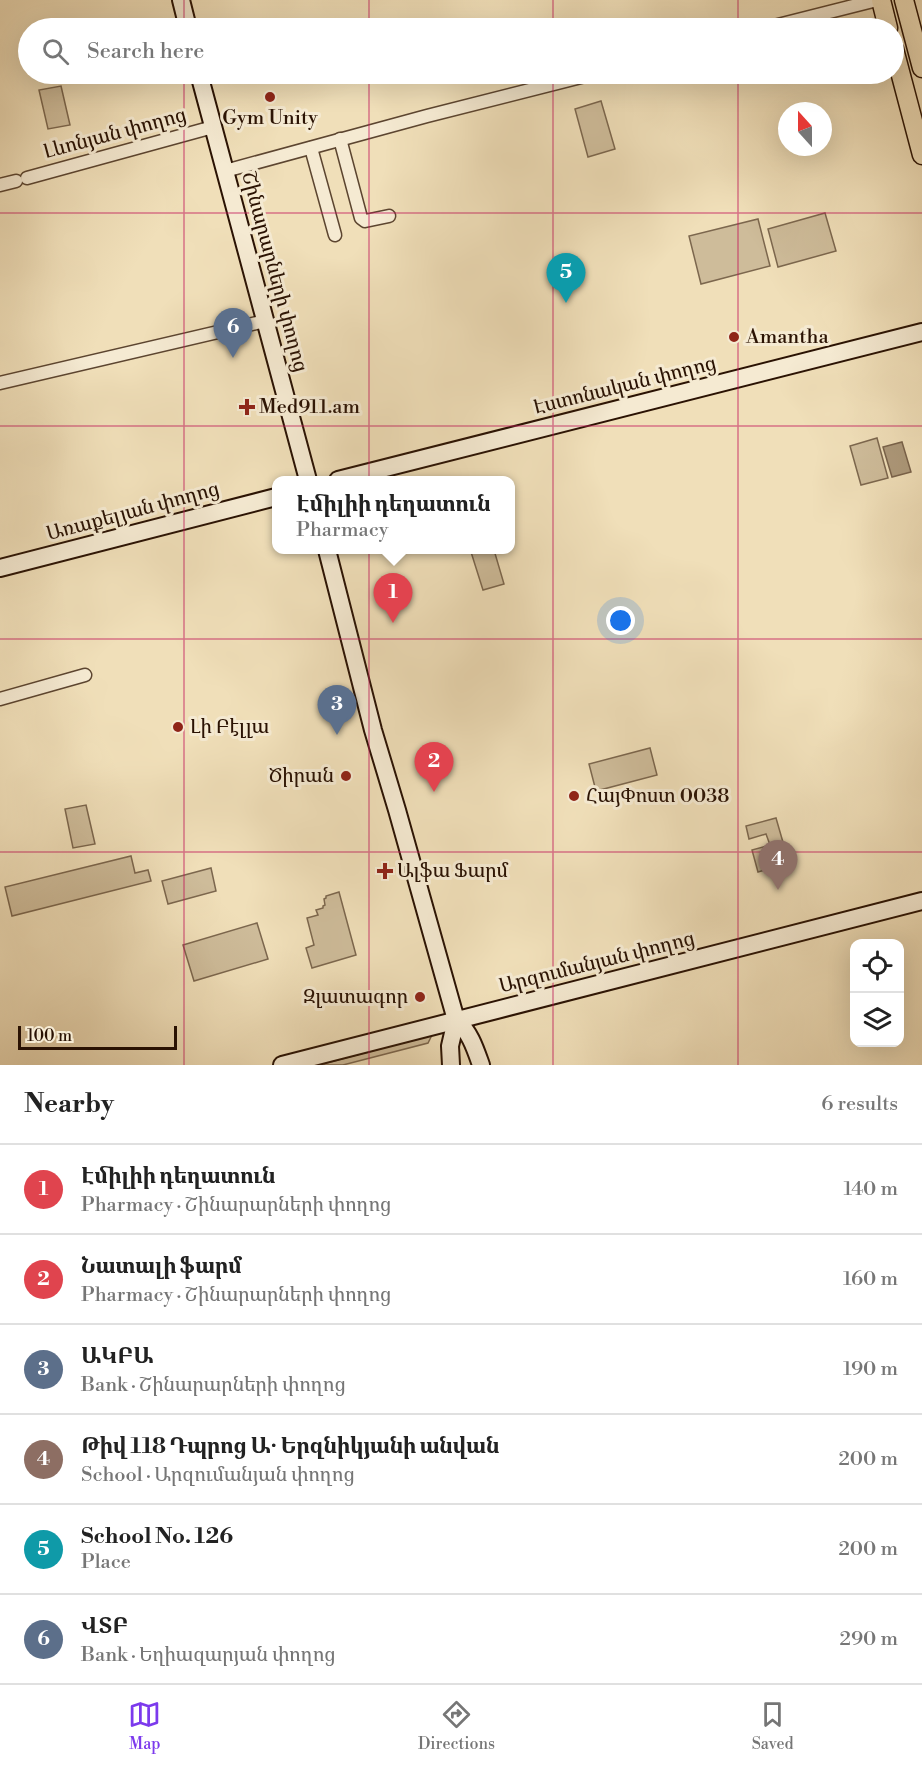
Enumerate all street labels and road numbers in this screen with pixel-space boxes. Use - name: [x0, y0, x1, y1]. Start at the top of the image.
- street label: Լևոնյան փողոց: [41, 103, 189, 165]
- street label: Շինարարների փողոց: [235, 169, 313, 375]
- street label: Էստոնական փողոց: [531, 351, 719, 421]
- street label: Առաքելյան փողոց: [44, 477, 222, 547]
- street label: Արզումանյան փողոց: [497, 927, 697, 999]

